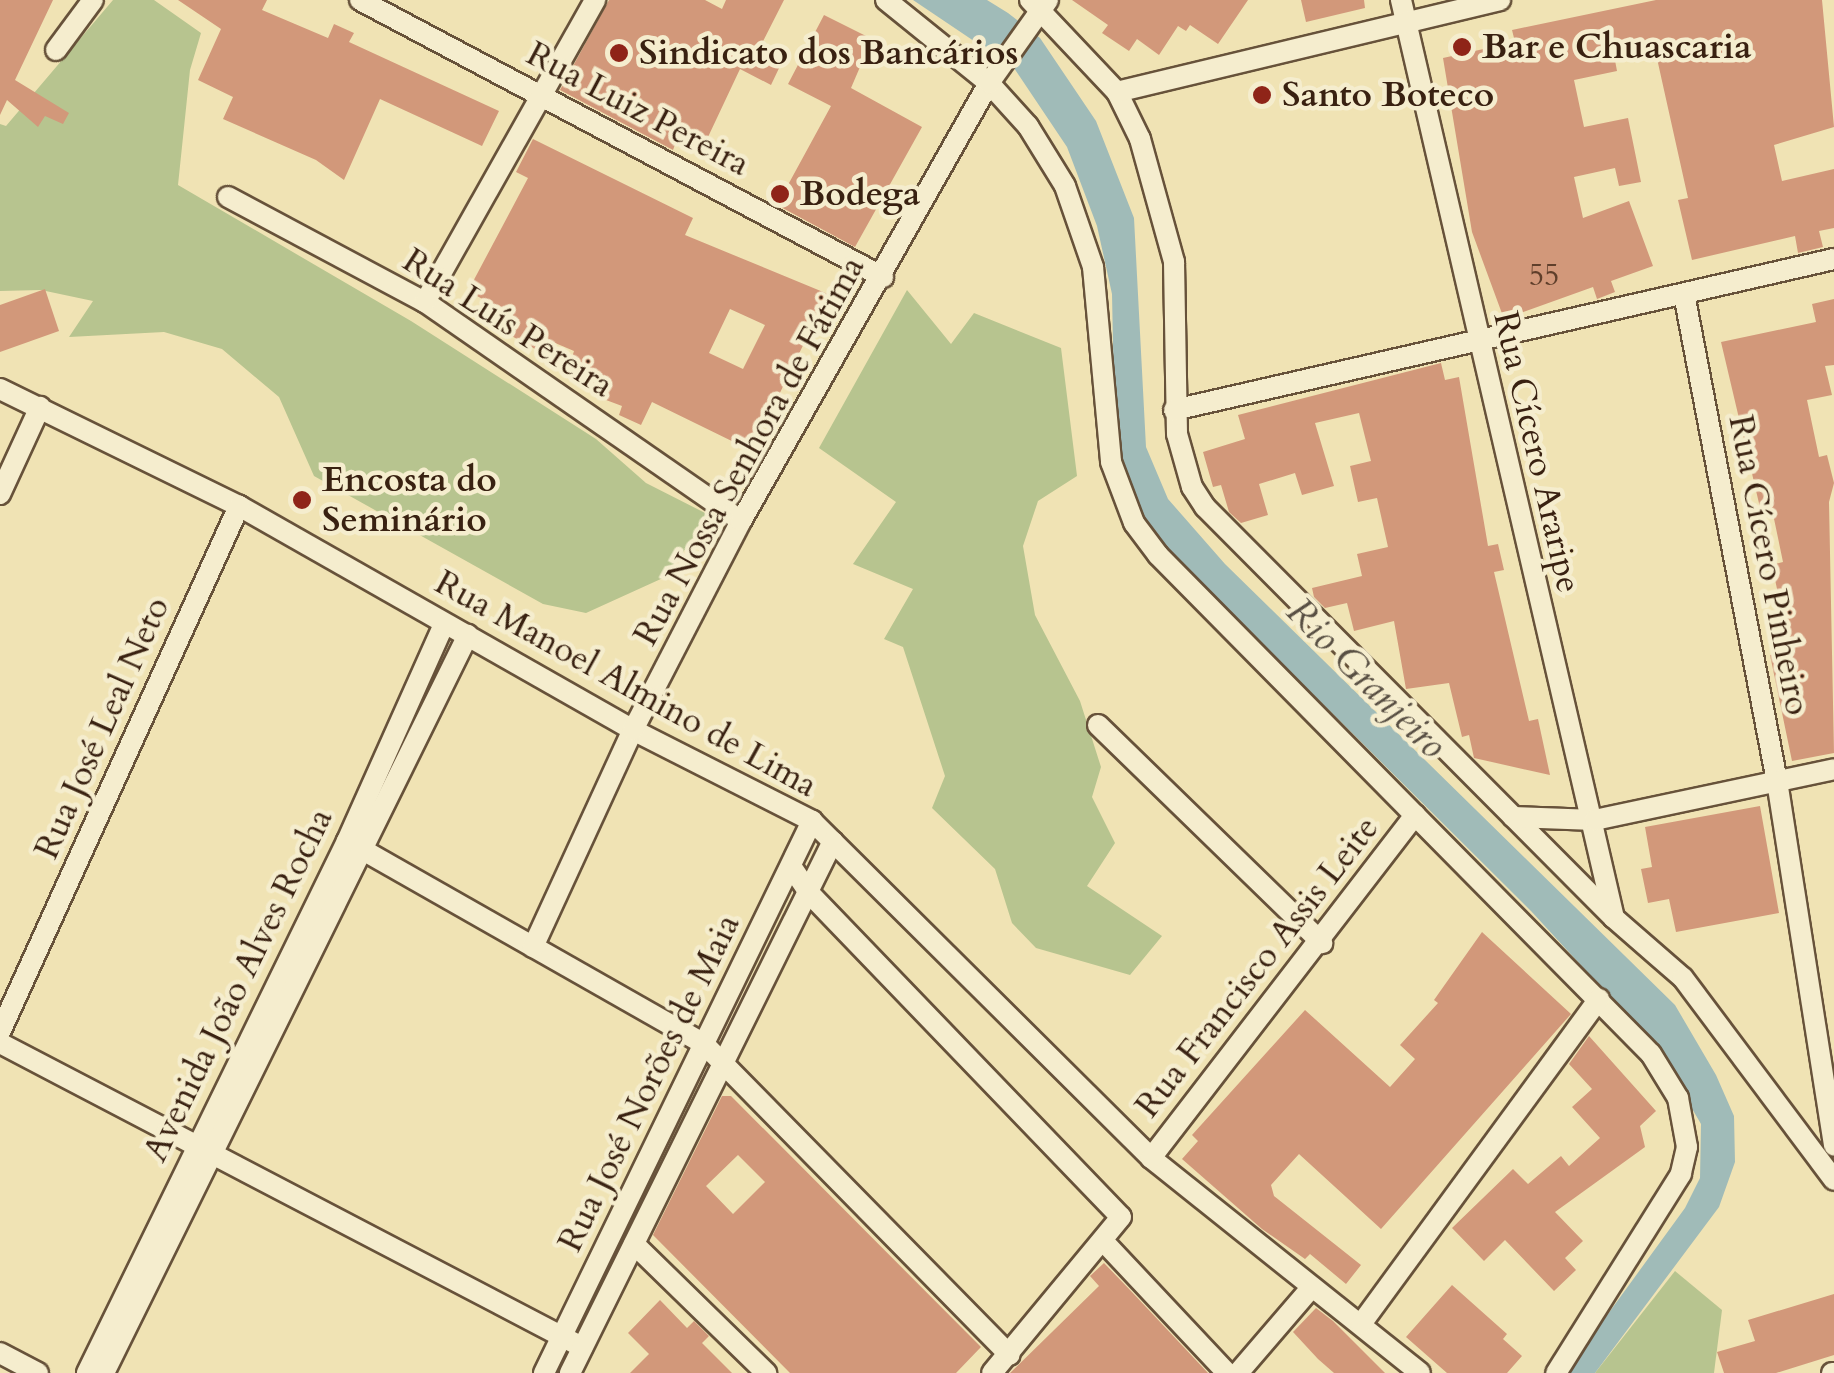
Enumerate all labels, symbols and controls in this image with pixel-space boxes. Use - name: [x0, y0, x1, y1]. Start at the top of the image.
- place label: Bar e Chuascaria: [1482, 26, 1752, 68]
- place label: Sindicato dos Bancários: [639, 32, 1018, 74]
- street label: Rua Luiz Pereira: [519, 33, 757, 185]
- marker: Bar e Chuascaria: [1451, 36, 1473, 58]
- marker: Sindicato dos Bancários: [608, 42, 630, 64]
- place label: Santo Boteco: [1282, 74, 1494, 116]
- marker: Santo Boteco: [1251, 84, 1273, 106]
- place label: Bodega: [800, 173, 920, 215]
- marker: Bodega: [769, 183, 791, 205]
- street label: Rua Luís Pereira: [395, 239, 621, 407]
- street label: Rua Nossa Senhora de Fátima: [624, 249, 874, 653]
- house number: 55: [1529, 258, 1559, 294]
- street label: Rua Cícero Araripe: [1484, 307, 1590, 597]
- street label: Rua Cícero Pinheiro: [1719, 411, 1819, 719]
- place label: Encosta do Seminário: [322, 459, 497, 541]
- marker: Encosta do Seminário: [291, 489, 313, 511]
- street label: Rua Manoel Almino de Lima: [428, 561, 824, 807]
- water label: Rio Granjeiro: [1277, 590, 1455, 768]
- street label: Rua José Leal Neto: [25, 591, 179, 865]
- street label: Avenida João Alves Rocha: [134, 802, 342, 1168]
- street label: Rua Francisco Assis Leite: [1126, 808, 1388, 1126]
- street label: Rua José Norões de Maia: [549, 907, 749, 1259]

